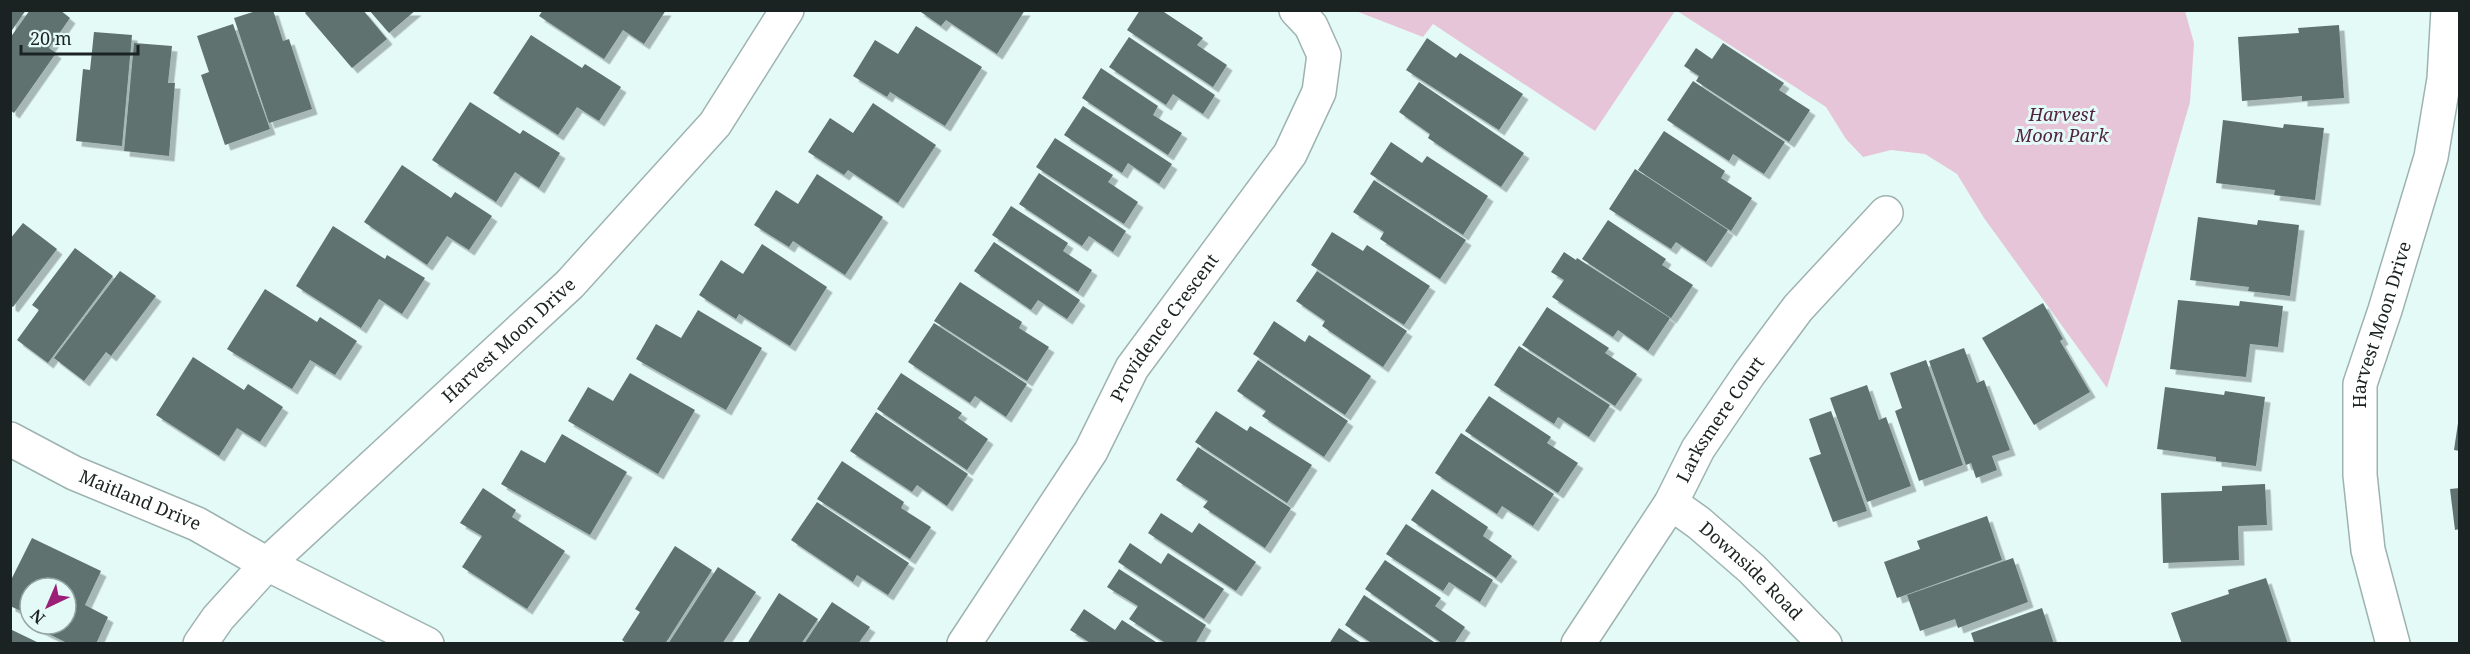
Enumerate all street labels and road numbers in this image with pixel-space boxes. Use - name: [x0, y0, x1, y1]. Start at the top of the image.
- street label: Harvest Moon Drive: [2347, 238, 2416, 408]
- street label: Providence Crescent: [1104, 248, 1223, 405]
- street label: Harvest Moon Drive: [436, 272, 580, 407]
- street label: Larksmere Court: [1670, 351, 1769, 486]
- street label: Maitland Drive: [76, 464, 205, 535]
- street label: Downside Road: [1695, 516, 1808, 625]

